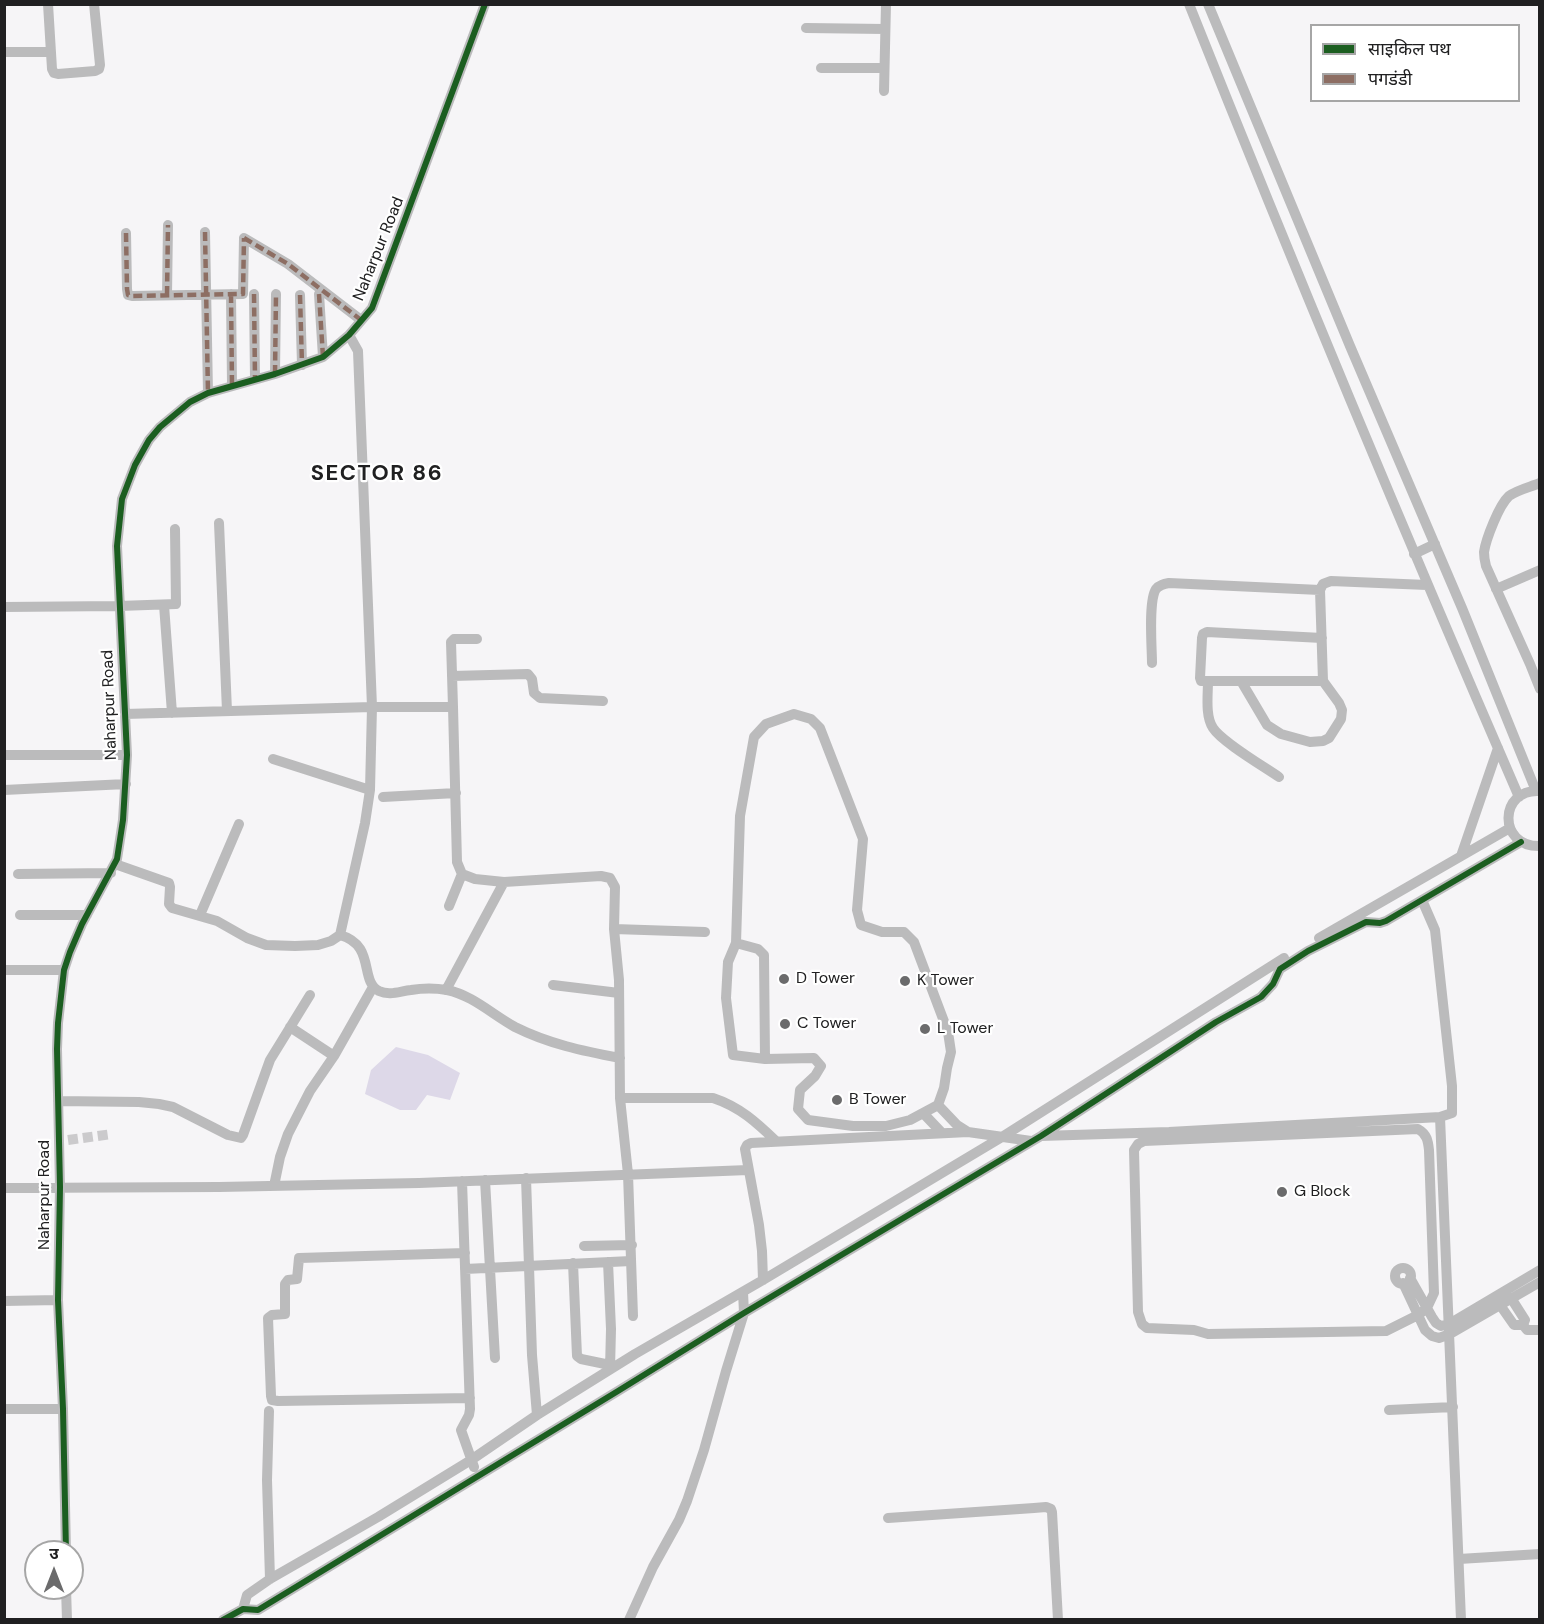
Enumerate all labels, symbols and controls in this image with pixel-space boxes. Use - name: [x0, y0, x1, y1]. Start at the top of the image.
- legend: [1310, 24, 1520, 102]
- text: साइकिल पथ: [1368, 37, 1451, 61]
- text: पगडंडी: [1368, 67, 1412, 91]
- street label: Naharpur Road: [349, 194, 409, 304]
- district label: SECTOR 86: [311, 461, 443, 487]
- street label: Naharpur Road: [98, 650, 122, 760]
- place label: D Tower: [796, 969, 855, 989]
- place label: K Tower: [917, 971, 974, 991]
- marker: D Tower: [777, 972, 791, 986]
- marker: K Tower: [898, 974, 912, 988]
- place label: C Tower: [797, 1014, 856, 1034]
- marker: C Tower: [778, 1017, 792, 1031]
- place label: L Tower: [937, 1019, 993, 1039]
- marker: L Tower: [918, 1022, 932, 1036]
- place label: B Tower: [849, 1090, 907, 1110]
- marker: B Tower: [830, 1093, 844, 1107]
- street label: Naharpur Road: [35, 1140, 55, 1250]
- place label: G Block: [1294, 1182, 1350, 1202]
- marker: G Block: [1275, 1185, 1289, 1199]
- north arrow: [24, 1540, 84, 1600]
- text: उ: [49, 1543, 59, 1564]

